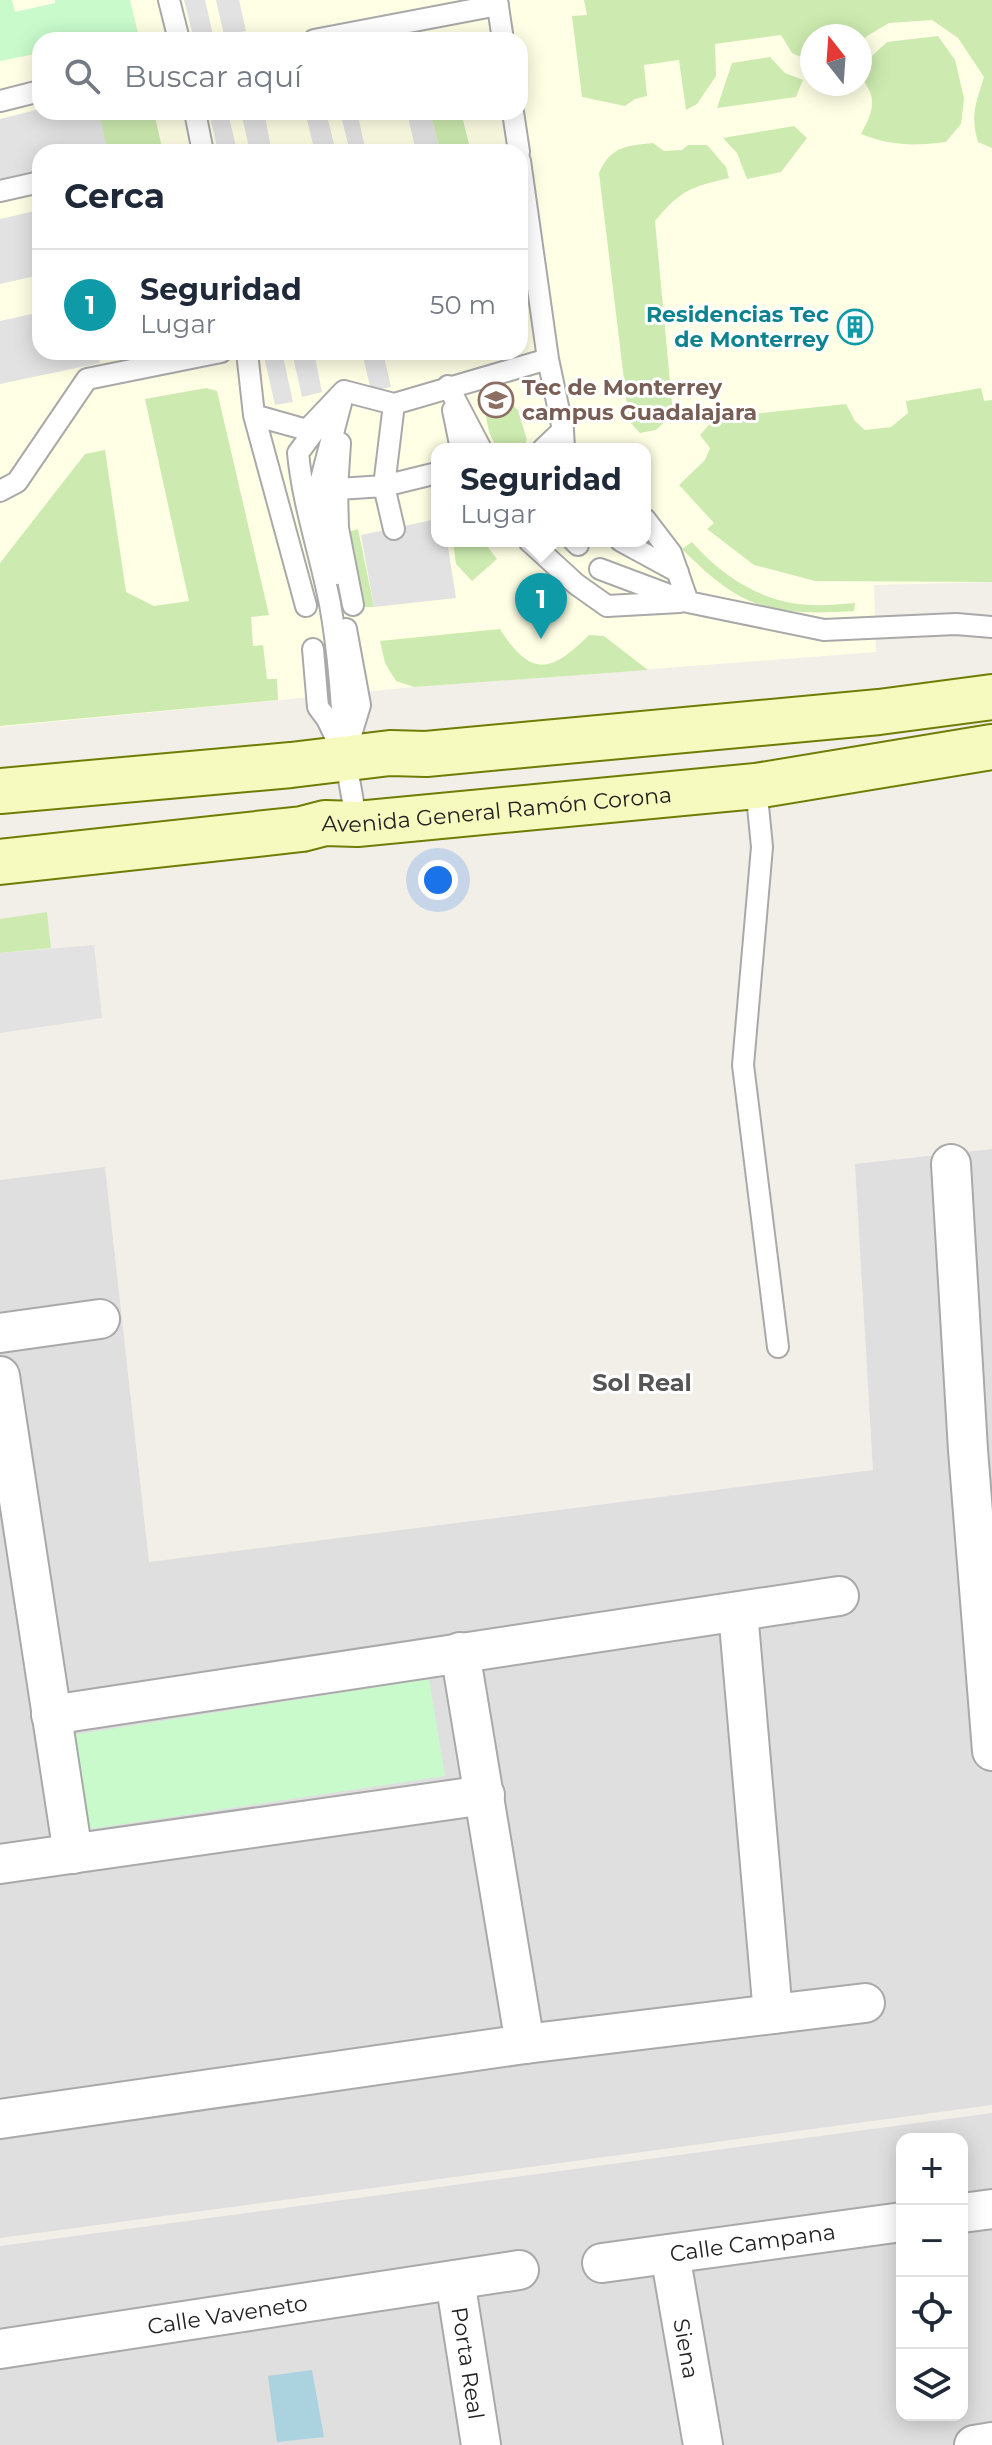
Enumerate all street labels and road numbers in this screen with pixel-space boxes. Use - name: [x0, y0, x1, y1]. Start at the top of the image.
- street label: Avenida General Ramón Corona: [321, 781, 673, 838]
- street label: Calle Campana: [668, 2218, 837, 2268]
- street label: Calle Vaveneto: [146, 2289, 309, 2340]
- street label: Porta Real: [445, 2305, 490, 2421]
- street label: Siena: [667, 2317, 704, 2381]

